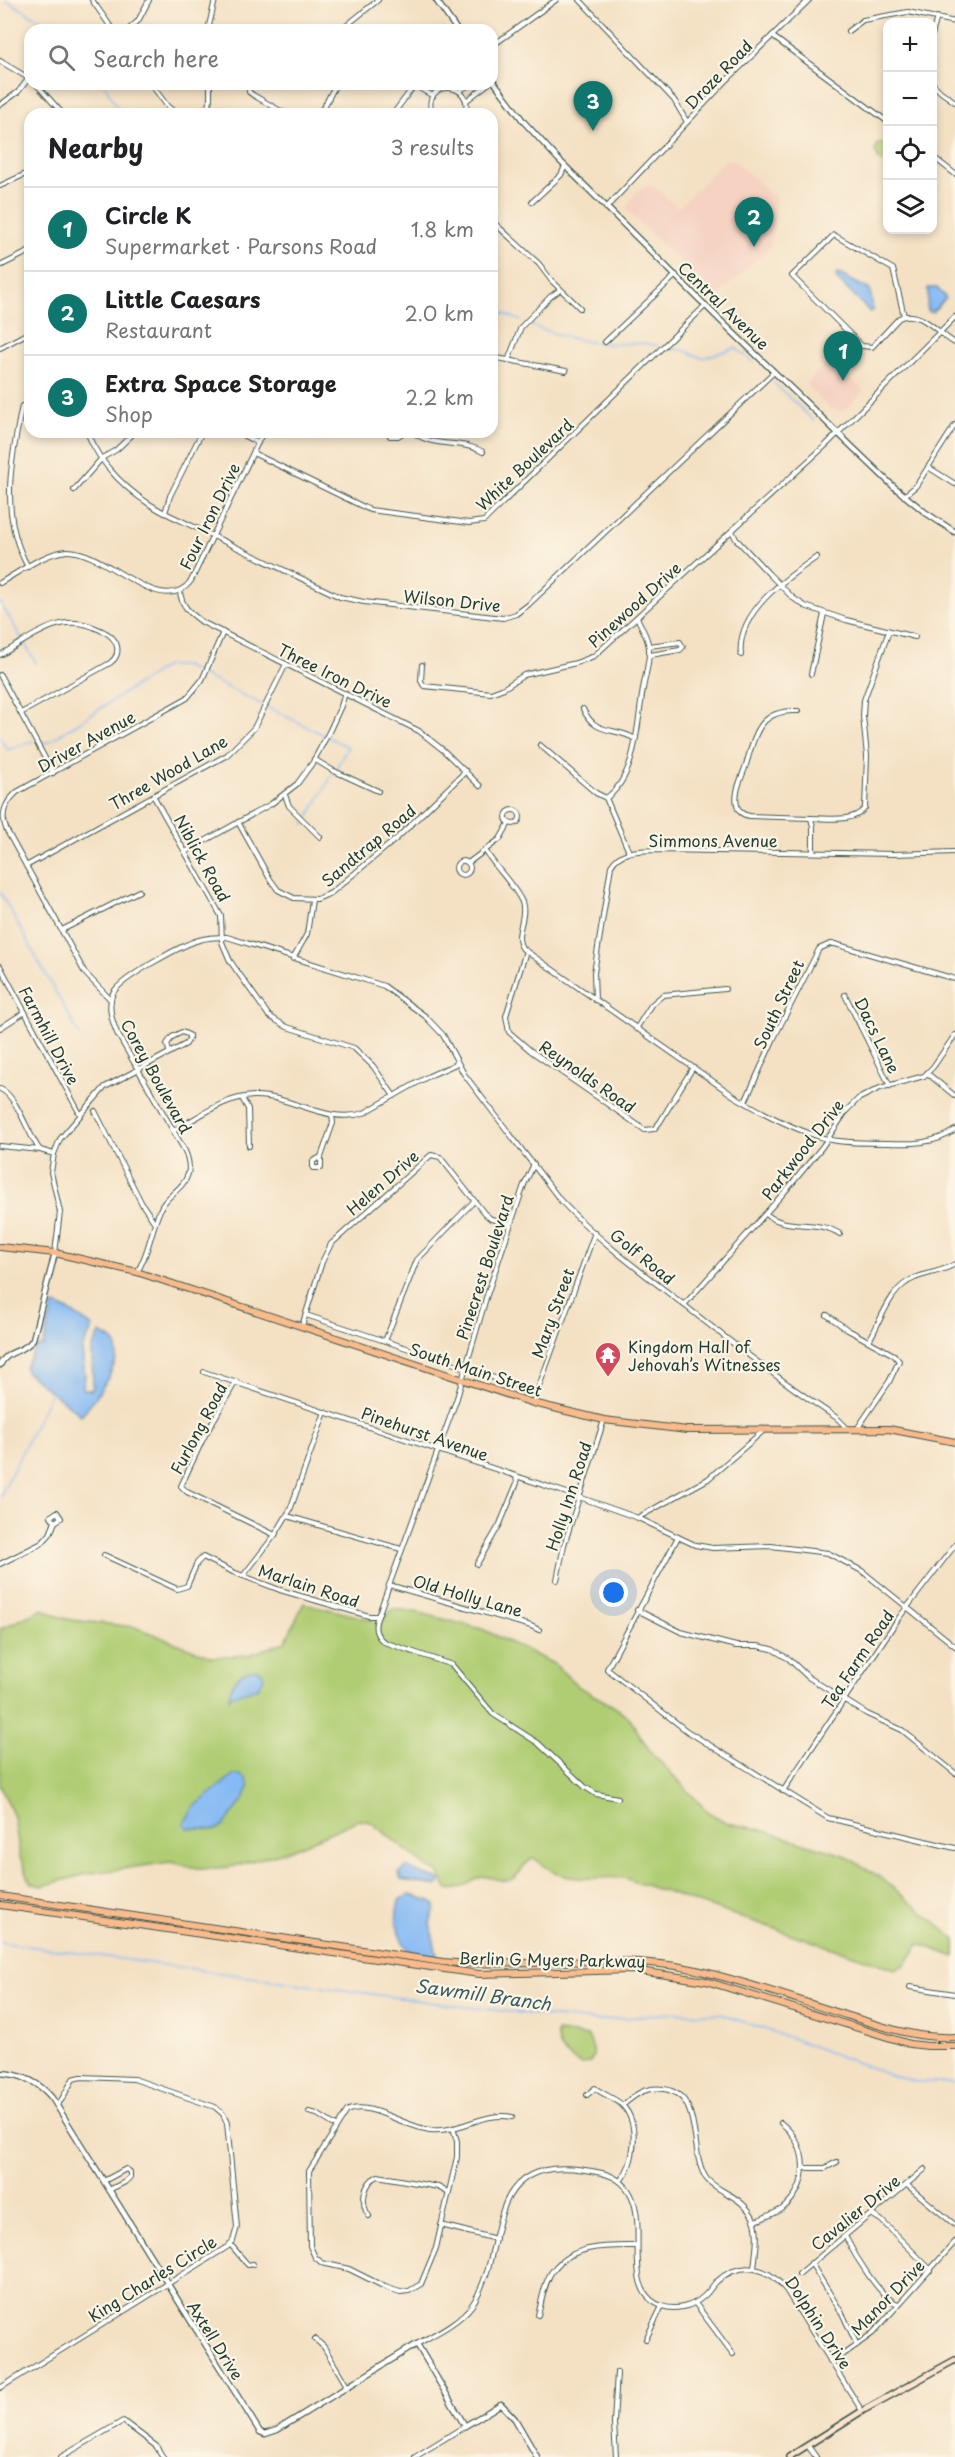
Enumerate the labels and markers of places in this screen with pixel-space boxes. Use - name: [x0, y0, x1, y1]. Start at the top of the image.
- pin: 3: [574, 82, 612, 131]
- pin: 2: [734, 198, 774, 247]
- pin: 1: [824, 332, 862, 381]
- place label: Kingdom Hall of Jehovah’s Witnesses: [628, 1334, 781, 1376]
- temple icon: Kingdom Hall of Jehovah’s Witnesses: [593, 1340, 623, 1378]

